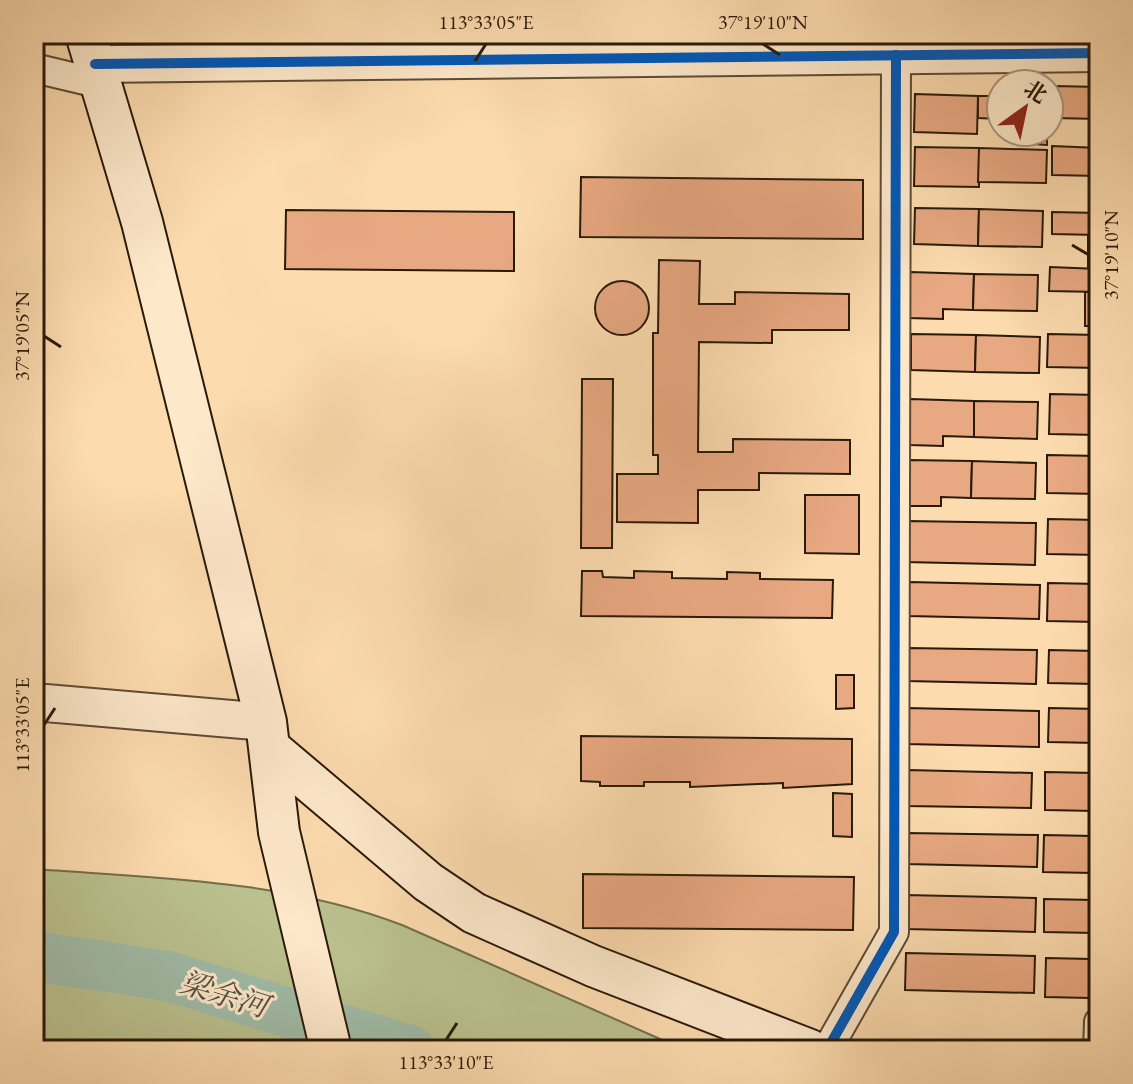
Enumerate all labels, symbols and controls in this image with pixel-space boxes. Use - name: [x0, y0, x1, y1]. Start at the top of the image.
- text: 113°33'05"E: [439, 9, 533, 35]
- text: 37°19'10"N: [718, 9, 808, 35]
- north arrow: [985, 68, 1065, 148]
- text: 北: [1018, 73, 1053, 110]
- text: 37°19'10"N: [1098, 210, 1124, 300]
- text: 37°19'05"N: [9, 291, 35, 381]
- text: 113°33'05"E: [9, 678, 35, 772]
- water label: 梁余河: [175, 962, 278, 1027]
- text: 113°33'10"E: [399, 1049, 493, 1075]

